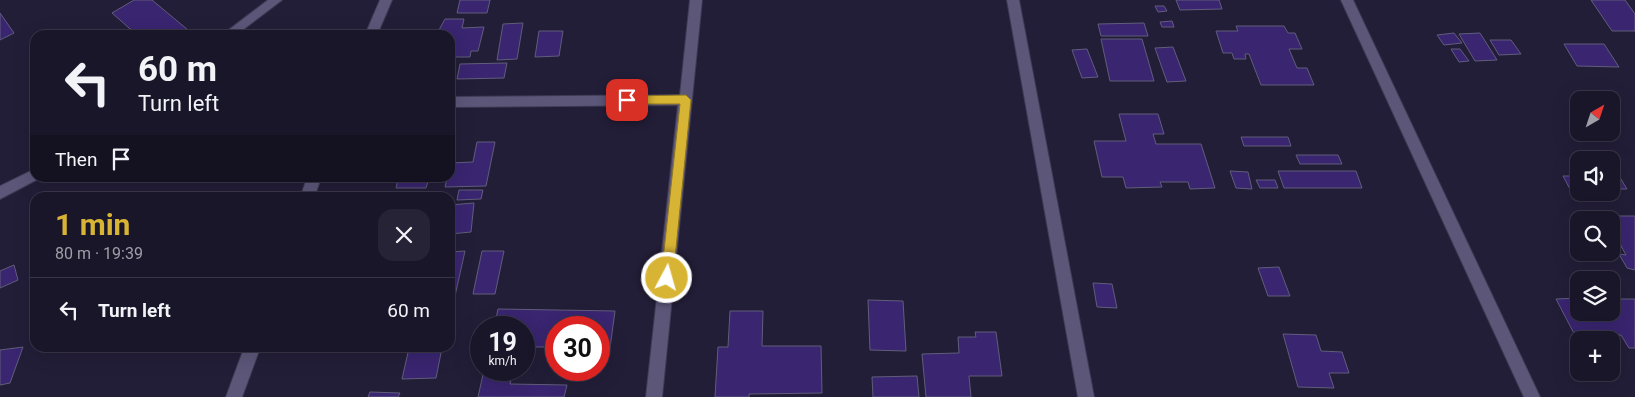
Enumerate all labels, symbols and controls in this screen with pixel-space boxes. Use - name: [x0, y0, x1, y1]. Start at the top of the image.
- text: 60 m: [138, 49, 217, 90]
- icon: left: [55, 50, 120, 115]
- pin: [606, 79, 648, 121]
- icon: arrive: [613, 86, 641, 114]
- text: Turn left: [138, 91, 219, 116]
- north arrow: [1570, 91, 1620, 141]
- map controls: [1570, 91, 1620, 381]
- icon: arrive: [107, 145, 135, 173]
- text: Then: [55, 148, 97, 171]
- button: sound: [1570, 151, 1620, 201]
- text: 1 min: [55, 207, 130, 242]
- button: close: [378, 209, 430, 261]
- button: search: [1570, 211, 1620, 261]
- text: 80 m · 19:39: [55, 244, 143, 263]
- position arrow: [640, 251, 692, 303]
- button: layers: [1570, 271, 1620, 321]
- icon: left: [55, 296, 83, 324]
- text: Turn left: [98, 299, 171, 322]
- text: 60 m: [387, 299, 430, 322]
- speed limit sign: 30: [545, 316, 610, 381]
- text: 19: [488, 328, 517, 357]
- button: +: [1570, 331, 1620, 381]
- text: km/h: [488, 354, 517, 368]

